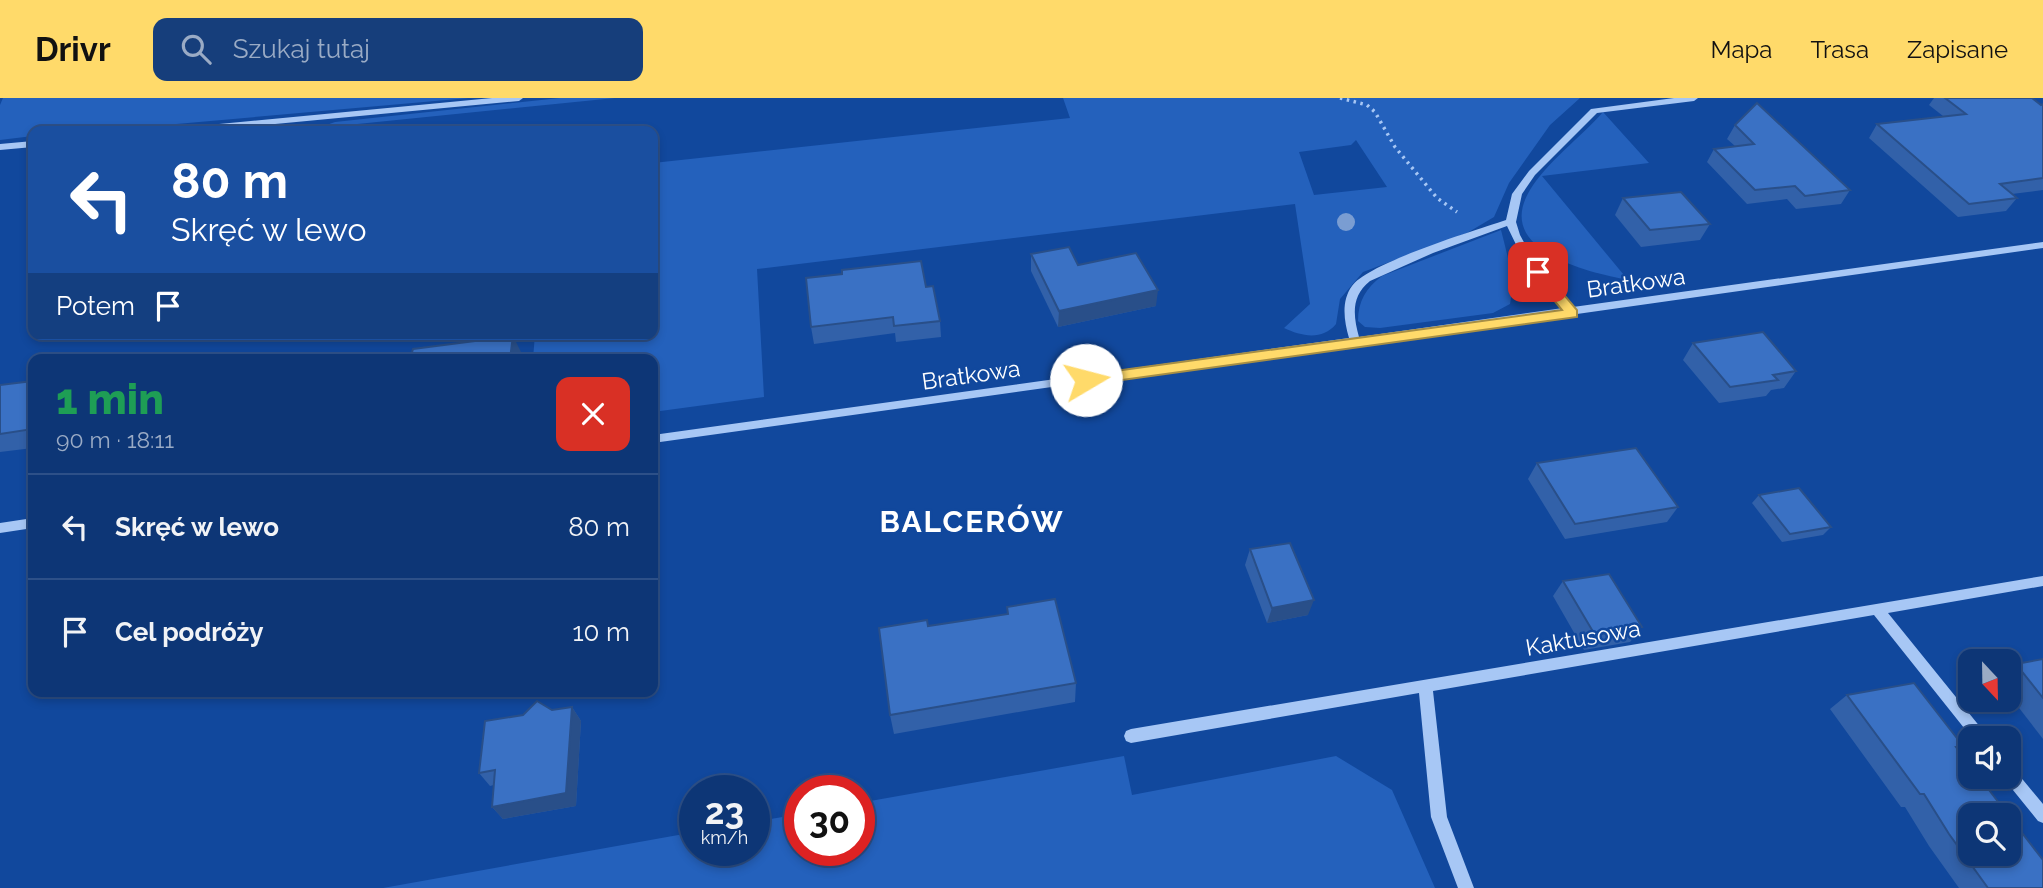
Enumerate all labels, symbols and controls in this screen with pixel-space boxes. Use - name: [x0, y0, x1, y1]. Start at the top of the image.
- search box: [153, 18, 643, 81]
- text: Drivr: [35, 30, 111, 69]
- icon: search: [177, 30, 215, 68]
- text: Szukaj tutaj: [233, 34, 370, 64]
- text: Mapa: [1711, 35, 1772, 64]
- text: Trasa: [1810, 35, 1869, 64]
- text: Zapisane: [1907, 35, 2008, 64]
- text: 80 m: [171, 152, 288, 209]
- icon: left: [56, 154, 147, 245]
- text: Skręć w lewo: [171, 211, 367, 248]
- pin: [1508, 242, 1568, 302]
- icon: arrive: [1519, 253, 1557, 291]
- street label: Bratkowa: [1585, 262, 1687, 303]
- icon: arrive: [149, 287, 187, 325]
- text: Potem: [56, 291, 135, 321]
- position arrow: [1049, 343, 1123, 417]
- street label: Bratkowa: [920, 354, 1022, 395]
- text: 1 min: [56, 375, 164, 424]
- button: close: [556, 377, 630, 451]
- text: 90 m · 18:11: [56, 426, 174, 453]
- district label: BALCERÓW: [880, 504, 1065, 539]
- icon: left: [56, 508, 94, 546]
- text: Skręć w lewo: [115, 512, 279, 542]
- text: 80 m: [568, 512, 630, 542]
- icon: arrive: [56, 613, 94, 651]
- street label: Kaktusowa: [1523, 614, 1642, 661]
- text: Cel podróży: [115, 617, 264, 647]
- text: 10 m: [572, 617, 630, 647]
- north arrow: [1958, 649, 2021, 712]
- map controls: [1958, 649, 2021, 866]
- button: sound: [1958, 726, 2021, 789]
- speed limit sign: 30: [784, 775, 875, 866]
- text: 23: [705, 791, 744, 832]
- button: search: [1958, 803, 2021, 866]
- text: km/h: [701, 827, 748, 848]

